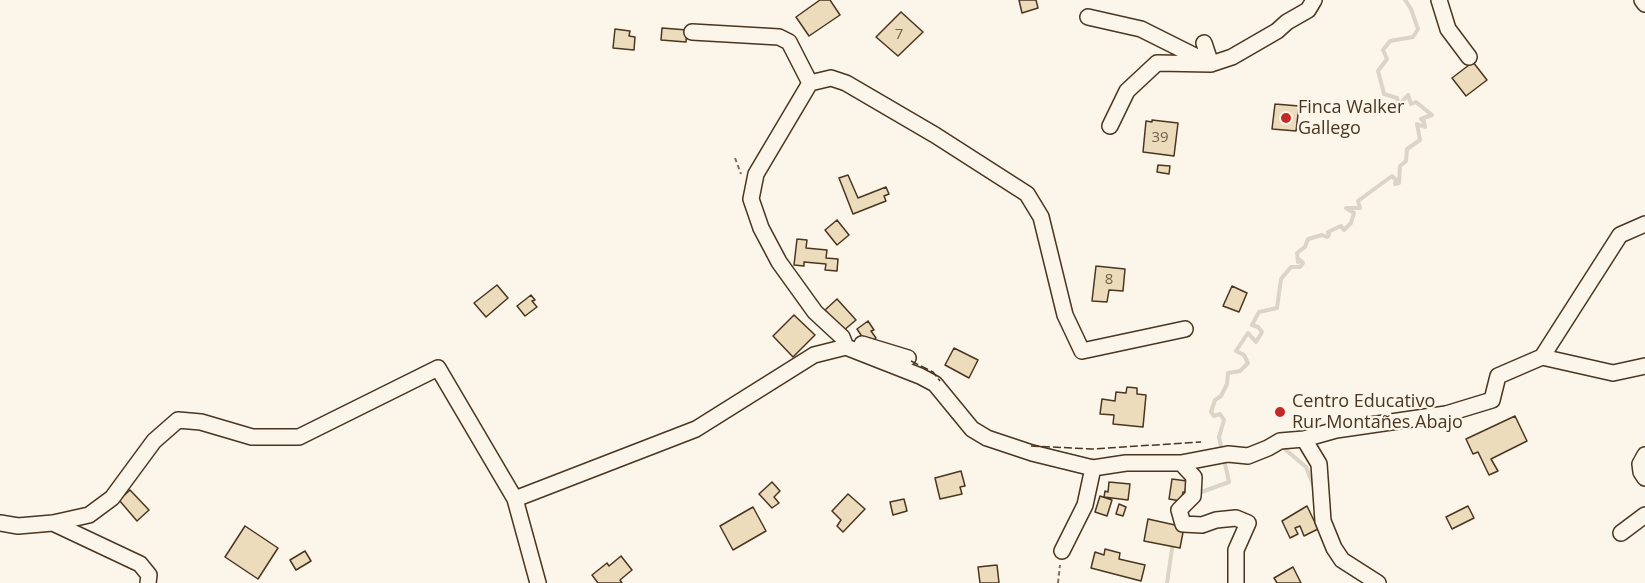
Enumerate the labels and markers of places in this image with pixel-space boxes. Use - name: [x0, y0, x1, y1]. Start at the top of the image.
- place label: Finca Walker Gallego: [1298, 97, 1404, 140]
- marker: Finca Walker Gallego: [1279, 111, 1293, 125]
- place label: Centro Educativo Rur Montañes Abajo: [1292, 391, 1463, 434]
- marker: Centro Educativo Rur Montañes Abajo: [1273, 405, 1287, 419]

